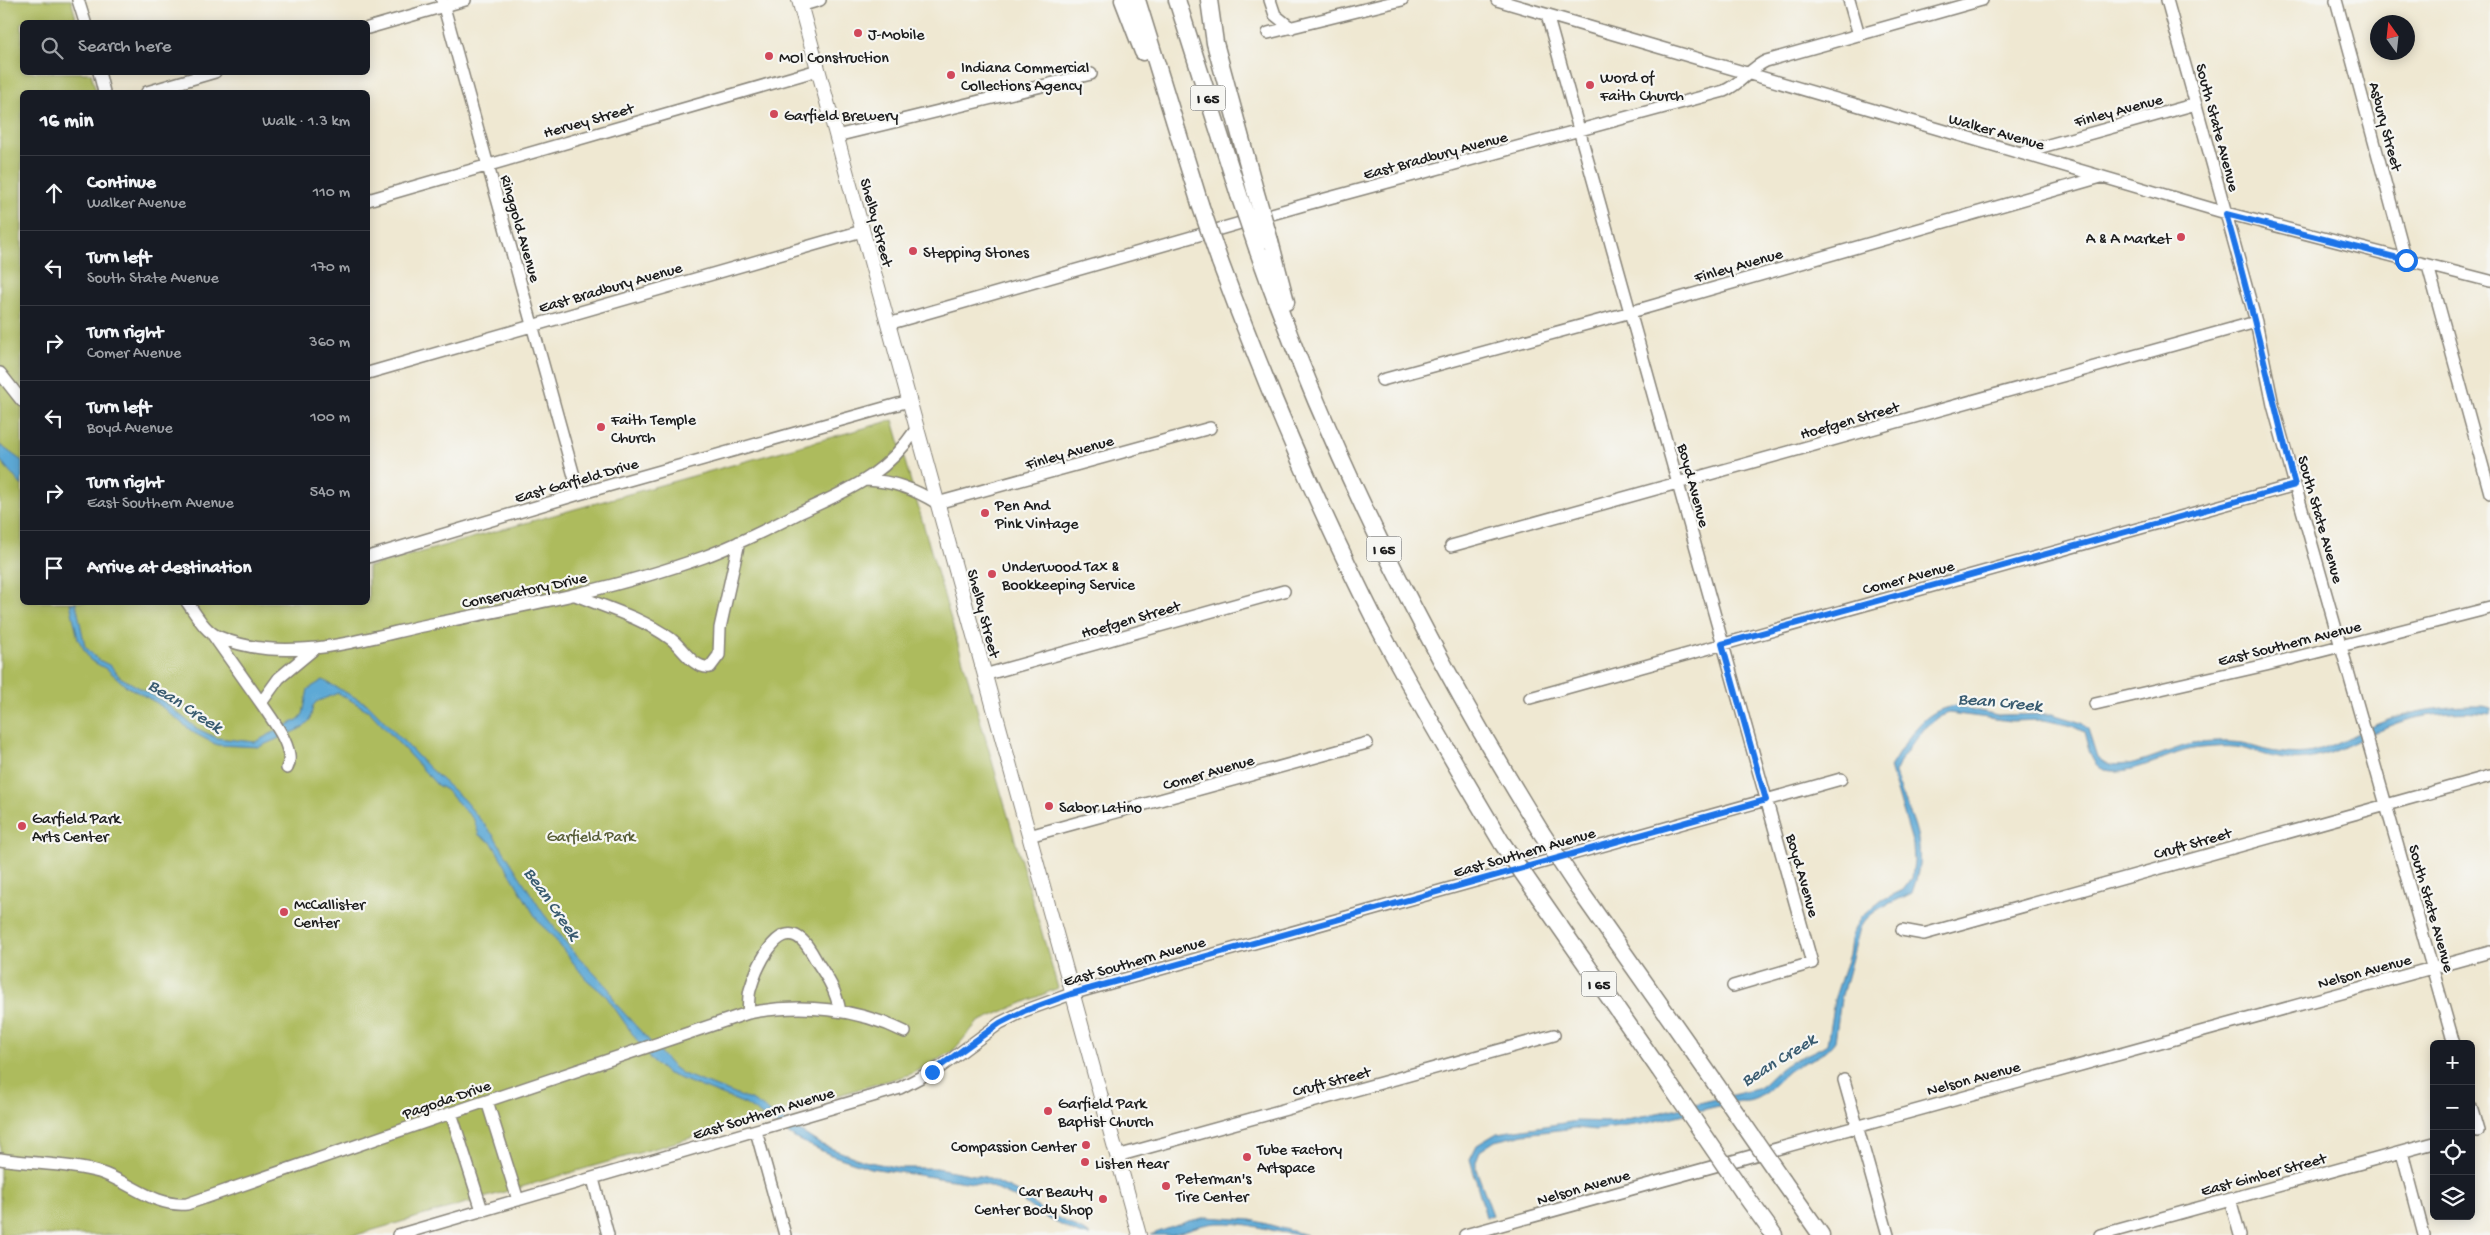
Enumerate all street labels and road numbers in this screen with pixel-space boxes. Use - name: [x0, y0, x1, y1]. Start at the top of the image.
- street label: South State Avenue: [2189, 62, 2242, 195]
- street label: Asbury Street: [2363, 80, 2405, 175]
- road number: I 65: [1190, 86, 1226, 110]
- street label: Finley Avenue: [2072, 91, 2166, 134]
- street label: Hervey Street: [542, 100, 638, 144]
- street label: Walker Avenue: [1946, 111, 2047, 156]
- street label: East Bradbury Avenue: [1362, 129, 1511, 186]
- street label: Ringgold Avenue: [494, 173, 543, 286]
- street label: Shelby Street: [854, 177, 896, 271]
- street label: Finley Avenue: [1692, 246, 1786, 289]
- street label: East Bradbury Avenue: [537, 260, 686, 319]
- street label: Hoefgen Street: [1798, 399, 1903, 446]
- street label: Finley Avenue: [1023, 433, 1117, 476]
- street label: Boyd Avenue: [1671, 441, 1712, 530]
- street label: South State Avenue: [2291, 454, 2346, 587]
- street label: East Garfield Drive: [513, 455, 642, 509]
- road number: I 65: [1366, 536, 1402, 562]
- street label: Comer Avenue: [1861, 558, 1958, 601]
- street label: Shelby Street: [961, 568, 1003, 662]
- street label: Conservatory Drive: [460, 570, 590, 615]
- street label: Hoefgen Street: [1079, 598, 1184, 645]
- street label: East Southern Avenue: [2216, 618, 2364, 672]
- street label: Comer Avenue: [1161, 752, 1258, 796]
- street label: East Southern Avenue: [1452, 825, 1599, 884]
- street label: Cruft Street: [2152, 825, 2235, 865]
- street label: Boyd Avenue: [1779, 831, 1822, 920]
- street label: South State Avenue: [2402, 843, 2457, 976]
- street label: East Southern Avenue: [1062, 934, 1209, 993]
- street label: Nelson Avenue: [2316, 952, 2414, 995]
- road number: I 65: [1582, 972, 1616, 996]
- street label: Nelson Avenue: [1925, 1059, 2023, 1102]
- street label: Cruft Street: [1291, 1064, 1374, 1103]
- street label: Pagoda Drive: [400, 1077, 494, 1126]
- street label: East Southern Avenue: [691, 1085, 838, 1146]
- street label: East Gimber Street: [2199, 1150, 2330, 1202]
- street label: Nelson Avenue: [1535, 1167, 1633, 1212]

